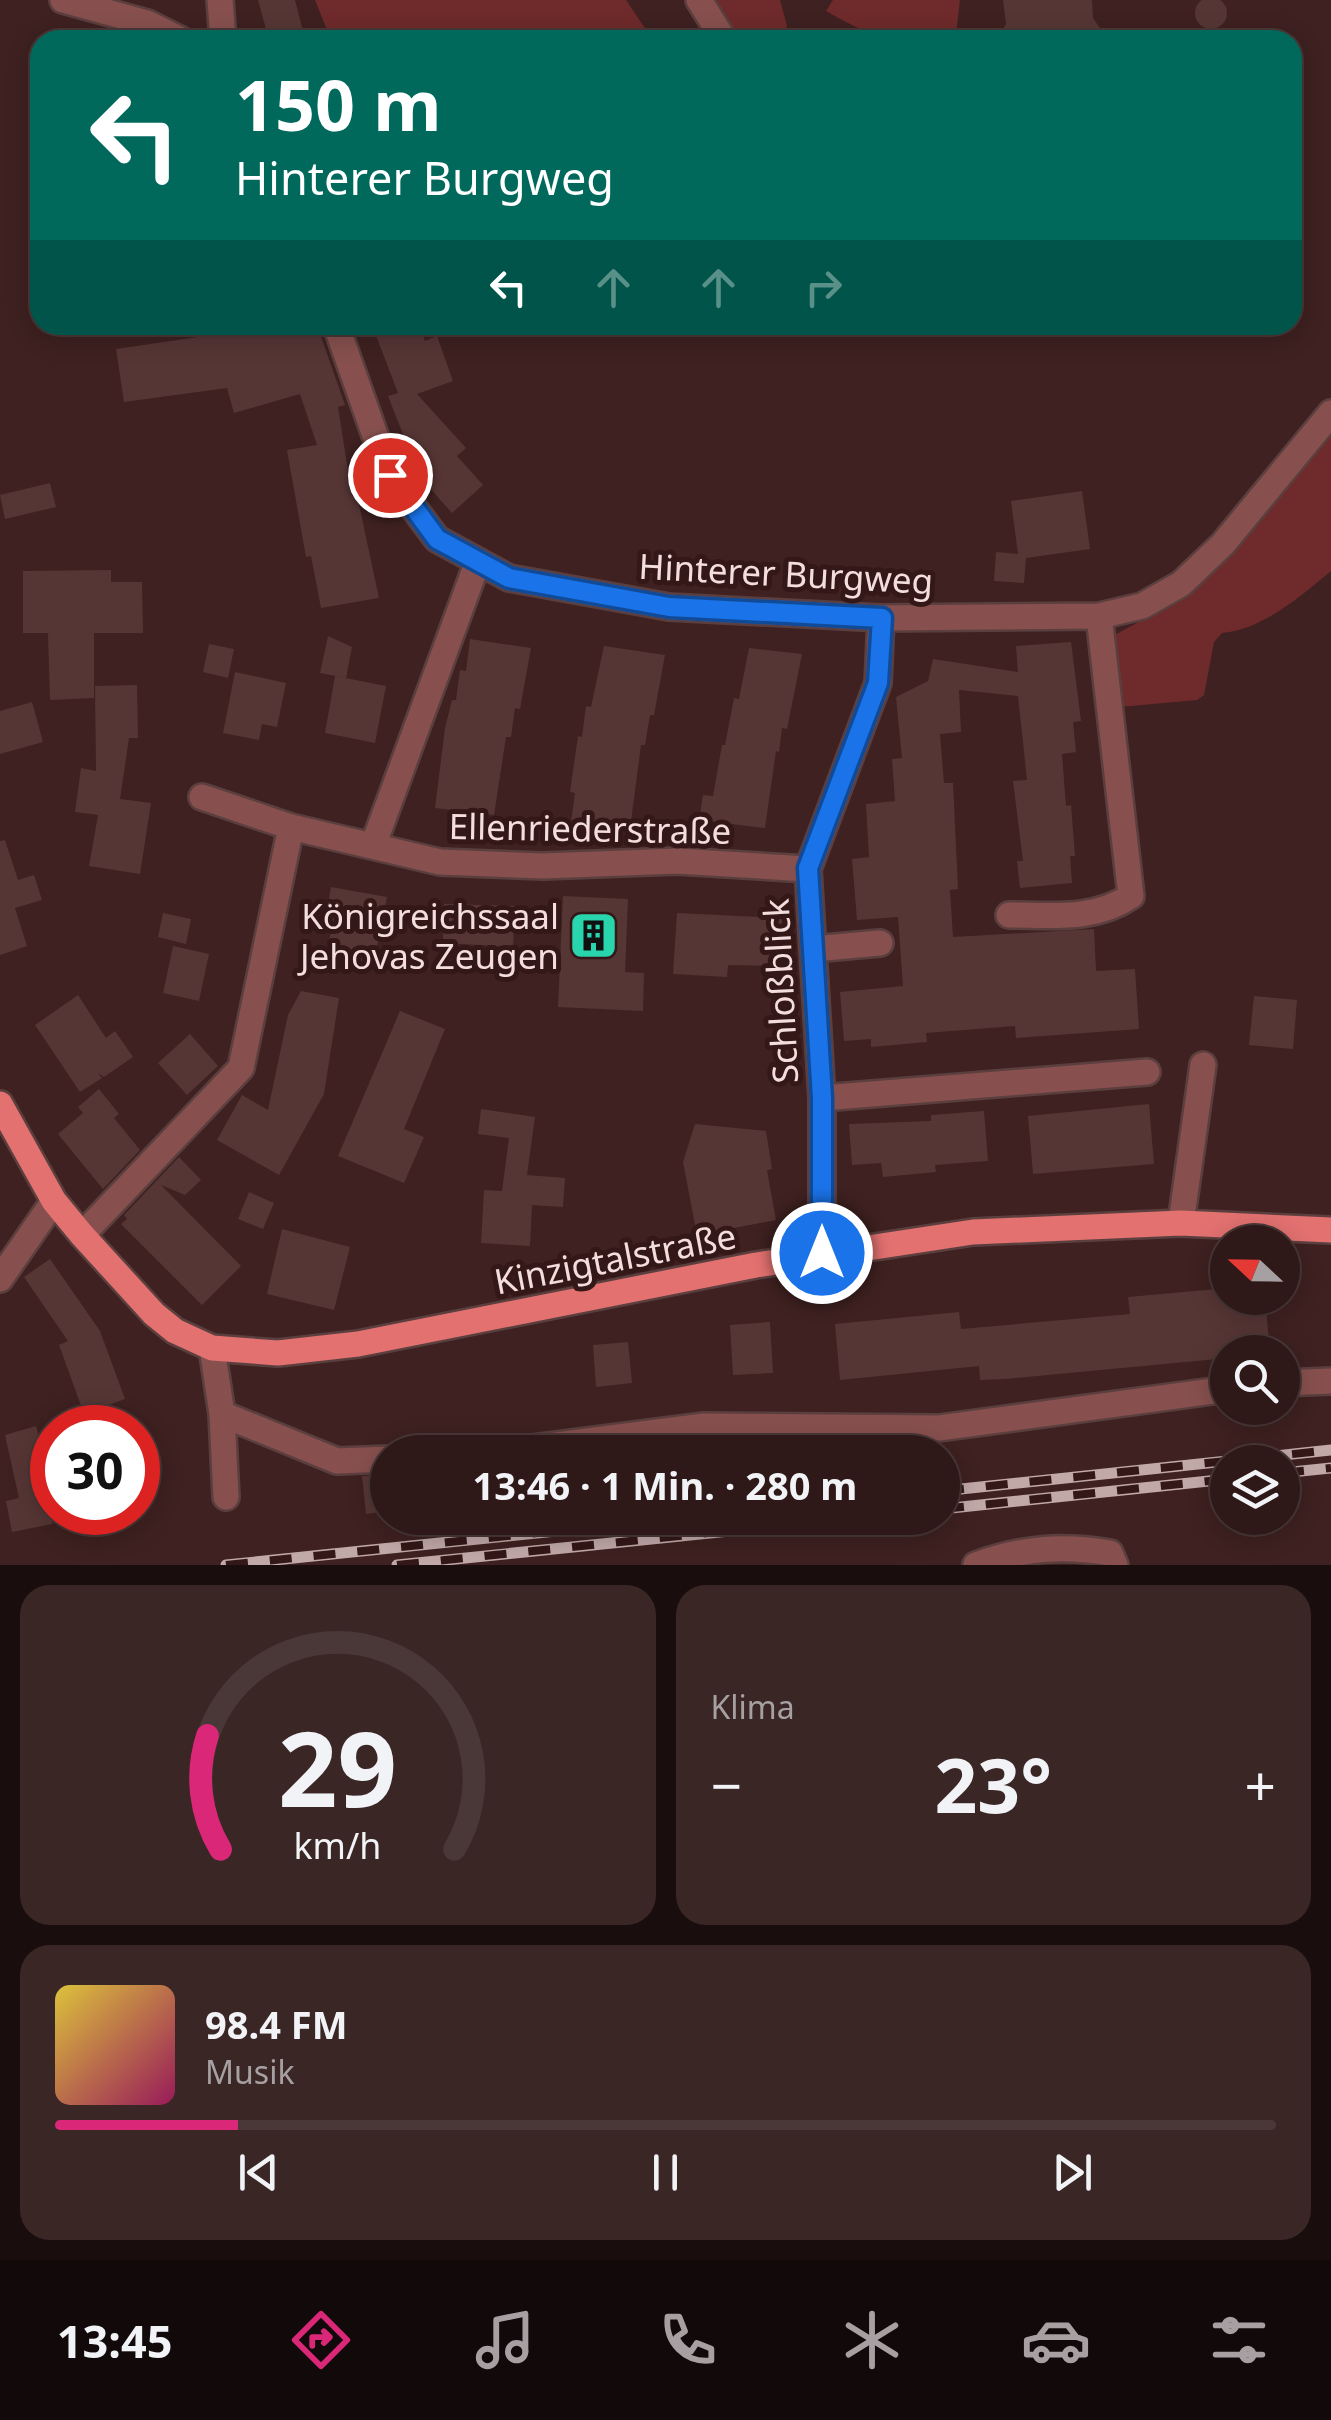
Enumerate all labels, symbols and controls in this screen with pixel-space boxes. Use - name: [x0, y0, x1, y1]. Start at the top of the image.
- text: 150 m: [235, 56, 442, 152]
- icon: left: [70, 70, 200, 200]
- text: Hinterer Burgweg: [235, 147, 614, 208]
- icon: left: [481, 260, 536, 315]
- icon: ahead: [586, 260, 641, 315]
- icon: ahead: [691, 260, 746, 315]
- icon: right: [796, 260, 851, 315]
- pin: [348, 433, 433, 518]
- icon: arrive: [363, 448, 418, 503]
- street label: Hinterer Burgweg: [638, 542, 934, 604]
- street label: Ellenriederstraße: [448, 802, 732, 854]
- place label: Königreichssaal Jehovas Zeugen: [297, 892, 559, 979]
- street label: Schloßblick: [752, 897, 808, 1085]
- building icon: Königreichssaal Jehovas Zeugen: [568, 909, 620, 961]
- position arrow: [770, 1201, 874, 1305]
- street label: Kinzigtalstraße: [490, 1212, 740, 1304]
- north arrow: [1210, 1225, 1300, 1315]
- map controls: [1210, 1225, 1300, 1535]
- button: search: [1210, 1335, 1300, 1425]
- speed limit sign: 30: [30, 1405, 160, 1535]
- button: layers: [1210, 1445, 1300, 1535]
- text: 13:46 · 1 Min. · 280 m: [473, 1459, 857, 1511]
- text: Klima: [711, 1685, 795, 1728]
- text: 29: [278, 1696, 397, 1837]
- text: 23°: [934, 1733, 1052, 1835]
- text: −: [711, 1747, 742, 1822]
- text: +: [1245, 1747, 1276, 1822]
- text: km/h: [294, 1821, 382, 1869]
- text: 98.4 FM: [205, 1998, 347, 2050]
- text: Musik: [205, 2050, 294, 2093]
- icon: previous: [231, 2145, 286, 2200]
- icon: pause: [638, 2145, 693, 2200]
- icon: next: [1045, 2145, 1100, 2200]
- icon: directions: [286, 2305, 356, 2375]
- icon: music: [470, 2305, 540, 2375]
- icon: phone: [653, 2305, 723, 2375]
- icon: climate: [837, 2305, 907, 2375]
- icon: car: [1021, 2305, 1091, 2375]
- icon: filters: [1204, 2305, 1274, 2375]
- text: 13:45: [57, 2310, 172, 2371]

